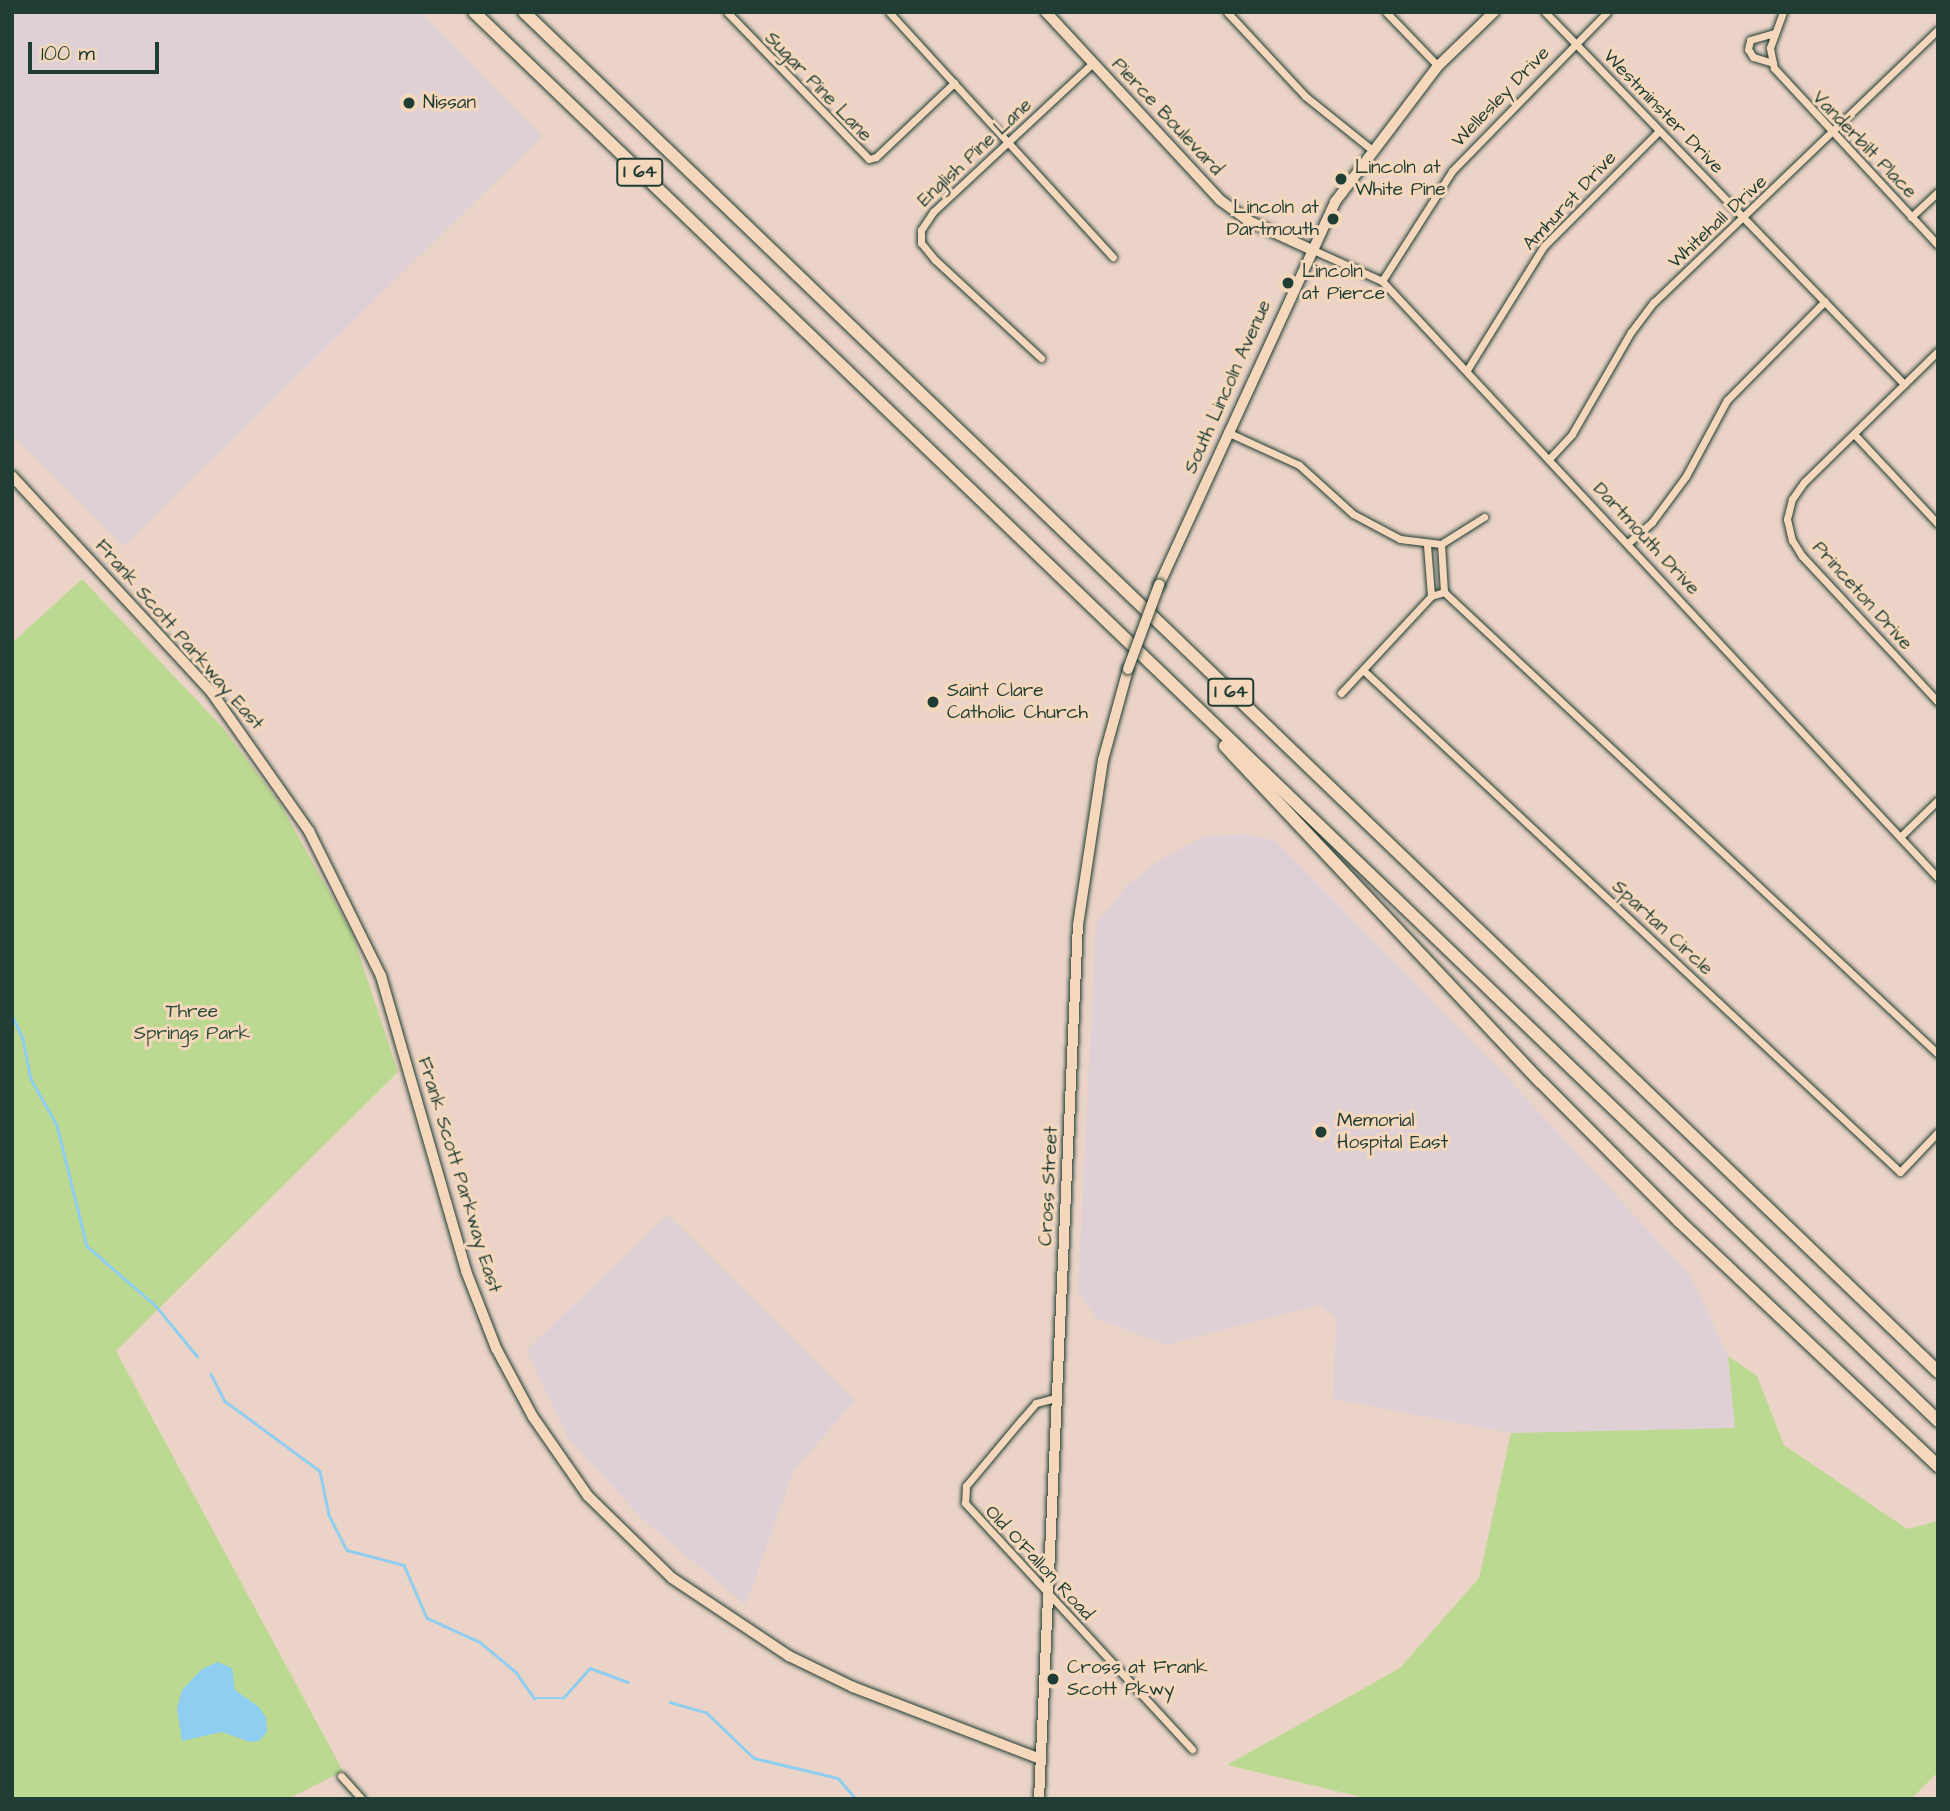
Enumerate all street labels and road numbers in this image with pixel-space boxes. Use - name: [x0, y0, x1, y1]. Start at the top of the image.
- street label: Sugar Pine Lane: [760, 27, 876, 147]
- street label: Wellesley Drive: [1447, 42, 1555, 152]
- street label: Westminster Drive: [1598, 45, 1728, 179]
- street label: Pierce Boulevard: [1107, 53, 1227, 181]
- street label: Vanderbilt Place: [1807, 87, 1921, 203]
- street label: English Pine Lane: [913, 94, 1037, 212]
- street label: Amhurst Drive: [1518, 147, 1622, 255]
- road number: I 64: [616, 158, 664, 187]
- street label: Whitehall Drive: [1664, 170, 1772, 274]
- street label: South Lincoln Avenue: [1179, 297, 1277, 477]
- street label: Dartmouth Drive: [1588, 478, 1704, 600]
- street label: Frank Scott Parkway East: [90, 535, 268, 735]
- street label: Princeton Drive: [1807, 537, 1917, 655]
- road number: I 64: [1206, 678, 1256, 706]
- street label: Spartan Circle: [1607, 876, 1717, 980]
- street label: Frank Scott Parkway East: [412, 1054, 506, 1296]
- street label: Cross Street: [1034, 1126, 1064, 1246]
- street label: Old O'Fallon Road: [980, 1501, 1098, 1625]

